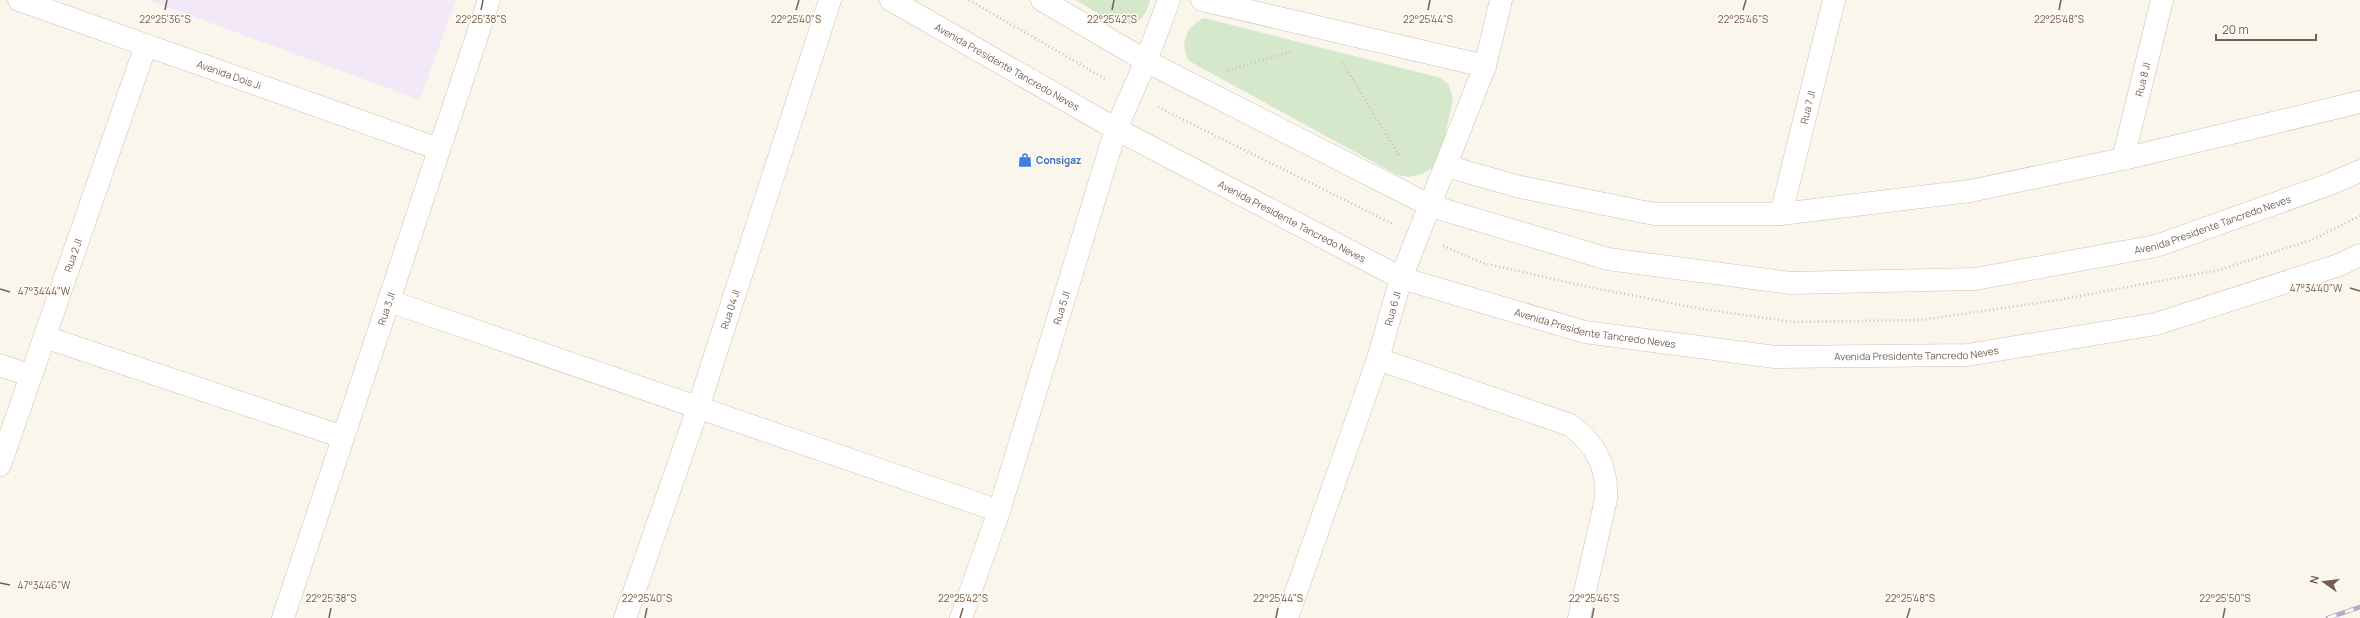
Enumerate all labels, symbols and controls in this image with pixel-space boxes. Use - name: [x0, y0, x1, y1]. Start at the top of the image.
- text: 22°25'36"S: [139, 12, 191, 26]
- text: 22°25'38"S: [456, 12, 506, 26]
- text: 22°25'40"S: [771, 12, 821, 26]
- text: 22°25'42"S: [1087, 12, 1137, 26]
- text: 22°25'44"S: [1403, 12, 1453, 26]
- text: 22°25'46"S: [1718, 12, 1768, 26]
- text: 22°25'48"S: [2034, 12, 2084, 26]
- scale bar: [2216, 16, 2316, 42]
- street label: Avenida Presidente Tancredo Neves: [932, 20, 1082, 114]
- text: 20 m: [2222, 21, 2249, 38]
- street label: Avenida Dois Ji: [195, 57, 263, 92]
- street label: Rua 8 JI: [2132, 61, 2153, 98]
- street label: Rua 7 JI: [1797, 89, 1818, 125]
- shop icon: Consigaz: [1017, 152, 1033, 168]
- place label: Consigaz: [1036, 153, 1081, 167]
- street label: Avenida Presidente Tancredo Neves: [1216, 177, 1368, 265]
- street label: Avenida Presidente Tancredo Neves: [2133, 192, 2293, 257]
- street label: Rua 2 JI: [61, 237, 85, 274]
- text: 47°34'40"W: [2290, 281, 2343, 295]
- text: 47°34'44"W: [18, 284, 71, 298]
- street label: Rua 04 JI: [717, 288, 743, 331]
- street label: Rua 5 JI: [1049, 289, 1073, 326]
- street label: Rua 3 JI: [374, 290, 398, 327]
- street label: Rua 6 JI: [1381, 290, 1404, 327]
- street label: Avenida Presidente Tancredo Neves: [1513, 305, 1677, 351]
- street label: Avenida Presidente Tancredo Neves: [1834, 343, 2000, 363]
- north arrow: [2304, 562, 2344, 602]
- text: N: [2306, 574, 2322, 585]
- text: 47°34'46"W: [18, 578, 71, 592]
- text: 22°25'38"S: [306, 591, 356, 605]
- text: 22°25'40"S: [622, 591, 672, 605]
- text: 22°25'42"S: [938, 591, 988, 605]
- text: 22°25'44"S: [1253, 591, 1303, 605]
- text: 22°25'46"S: [1569, 591, 1619, 605]
- text: 22°25'48"S: [1885, 591, 1935, 605]
- text: 22°25'50"S: [2199, 591, 2251, 605]

